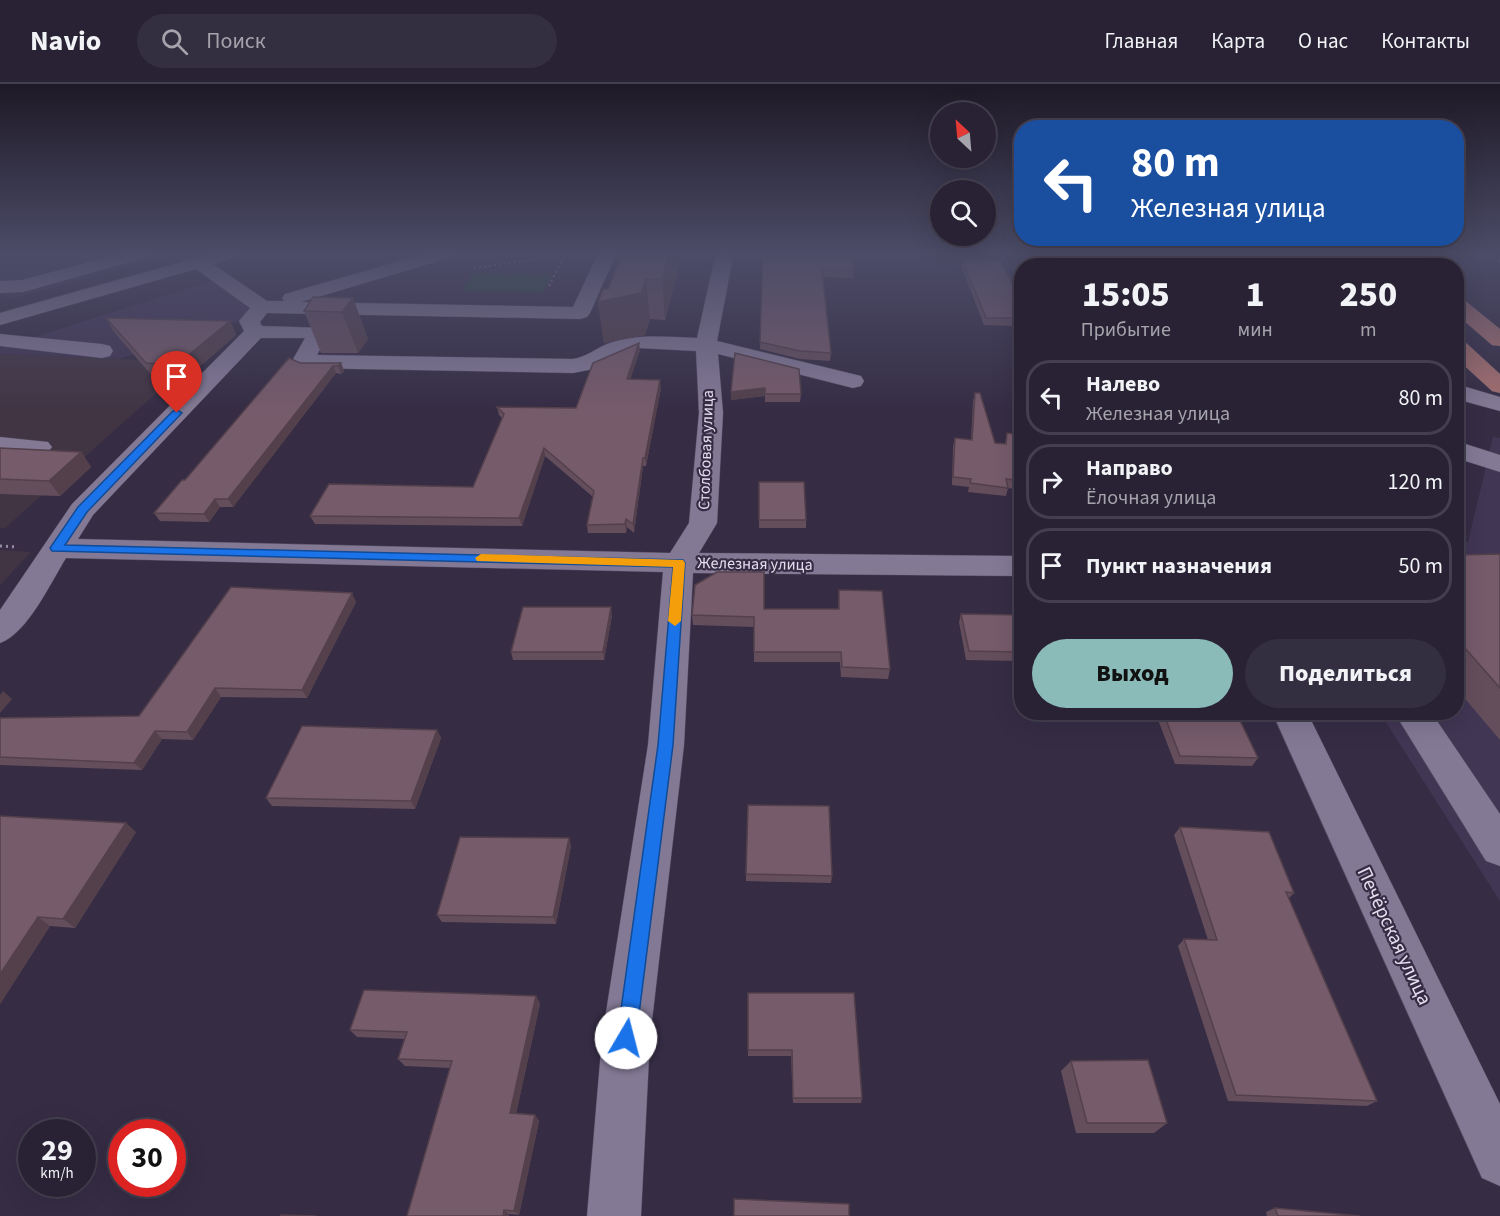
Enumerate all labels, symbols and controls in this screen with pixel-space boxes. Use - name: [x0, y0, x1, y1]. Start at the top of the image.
- search box: [137, 14, 557, 68]
- text: Navio: [30, 21, 101, 61]
- icon: search: [158, 25, 191, 58]
- text: Поиск: [206, 25, 266, 57]
- text: Главная: [1105, 26, 1178, 56]
- text: Карта: [1211, 26, 1265, 56]
- text: О нас: [1298, 26, 1348, 56]
- text: Контакты: [1381, 26, 1470, 56]
- north arrow: [930, 102, 996, 168]
- map controls: [930, 102, 996, 246]
- text: 80 m: [1131, 133, 1220, 193]
- icon: left: [1032, 144, 1110, 222]
- button: search: [930, 180, 996, 246]
- text: Железная улица: [1131, 189, 1326, 228]
- text: 15:05: [1082, 269, 1170, 320]
- text: 1: [1246, 269, 1265, 320]
- text: 250: [1340, 269, 1397, 320]
- text: Прибытие: [1081, 316, 1171, 344]
- text: мин: [1238, 316, 1273, 344]
- text: m: [1360, 316, 1377, 344]
- pin: [151, 351, 202, 413]
- icon: arrive: [160, 360, 193, 393]
- text: Налево: [1086, 368, 1160, 400]
- icon: left: [1035, 381, 1068, 414]
- text: 80 m: [1398, 382, 1443, 414]
- street label: Столбовая улица: [693, 390, 719, 510]
- text: Железная улица: [1086, 400, 1230, 428]
- text: Направо: [1086, 452, 1173, 484]
- icon: right: [1035, 465, 1068, 498]
- text: 120 m: [1388, 466, 1443, 498]
- text: Ёлочная улица: [1086, 484, 1216, 512]
- icon: arrive: [1035, 549, 1068, 582]
- text: Пункт назначения: [1086, 550, 1272, 582]
- text: 50 m: [1398, 550, 1443, 582]
- street label: Железная улица: [697, 552, 813, 576]
- button: Выход: [1032, 639, 1233, 708]
- button: Поделиться: [1245, 639, 1446, 708]
- street label: Печёрская улица: [1350, 862, 1438, 1010]
- position arrow: [594, 1006, 658, 1070]
- speed limit sign: 30: [108, 1119, 186, 1197]
- text: 29: [41, 1129, 73, 1172]
- text: km/h: [40, 1163, 74, 1184]

